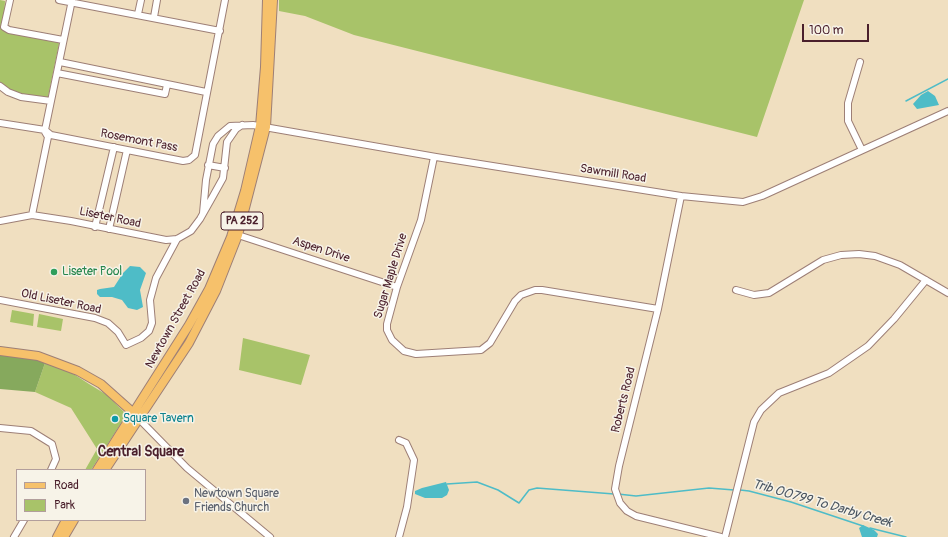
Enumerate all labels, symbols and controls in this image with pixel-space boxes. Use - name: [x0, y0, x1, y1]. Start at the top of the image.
- scale bar: [804, 16, 871, 42]
- text: 100 m: [809, 23, 843, 38]
- street label: Rosemont Pass: [99, 126, 179, 156]
- street label: Sawmill Road: [579, 162, 647, 186]
- street label: Liseter Road: [78, 204, 142, 232]
- road number: PA 252: [221, 212, 263, 230]
- street label: Sugar Maple Drive: [371, 232, 411, 320]
- street label: Aspen Drive: [290, 234, 352, 266]
- place label: Liseter Pool: [62, 265, 122, 279]
- marker: Liseter Pool: [49, 267, 59, 277]
- street label: Newtown Street Road: [143, 267, 209, 371]
- street label: Old Liseter Road: [20, 286, 102, 318]
- street label: Roberts Road: [609, 366, 639, 434]
- place label: Square Tavern: [123, 412, 194, 426]
- marker: Square Tavern: [110, 414, 120, 424]
- district label: Central Square: [98, 444, 184, 460]
- legend: [16, 469, 146, 521]
- water label: Trib 00799 To Darby Creek: [750, 477, 894, 531]
- text: Road: [54, 478, 79, 493]
- place label: Newtown Square Friends Church: [194, 487, 279, 515]
- marker: Newtown Square Friends Church: [181, 496, 191, 506]
- text: Park: [54, 498, 75, 513]

